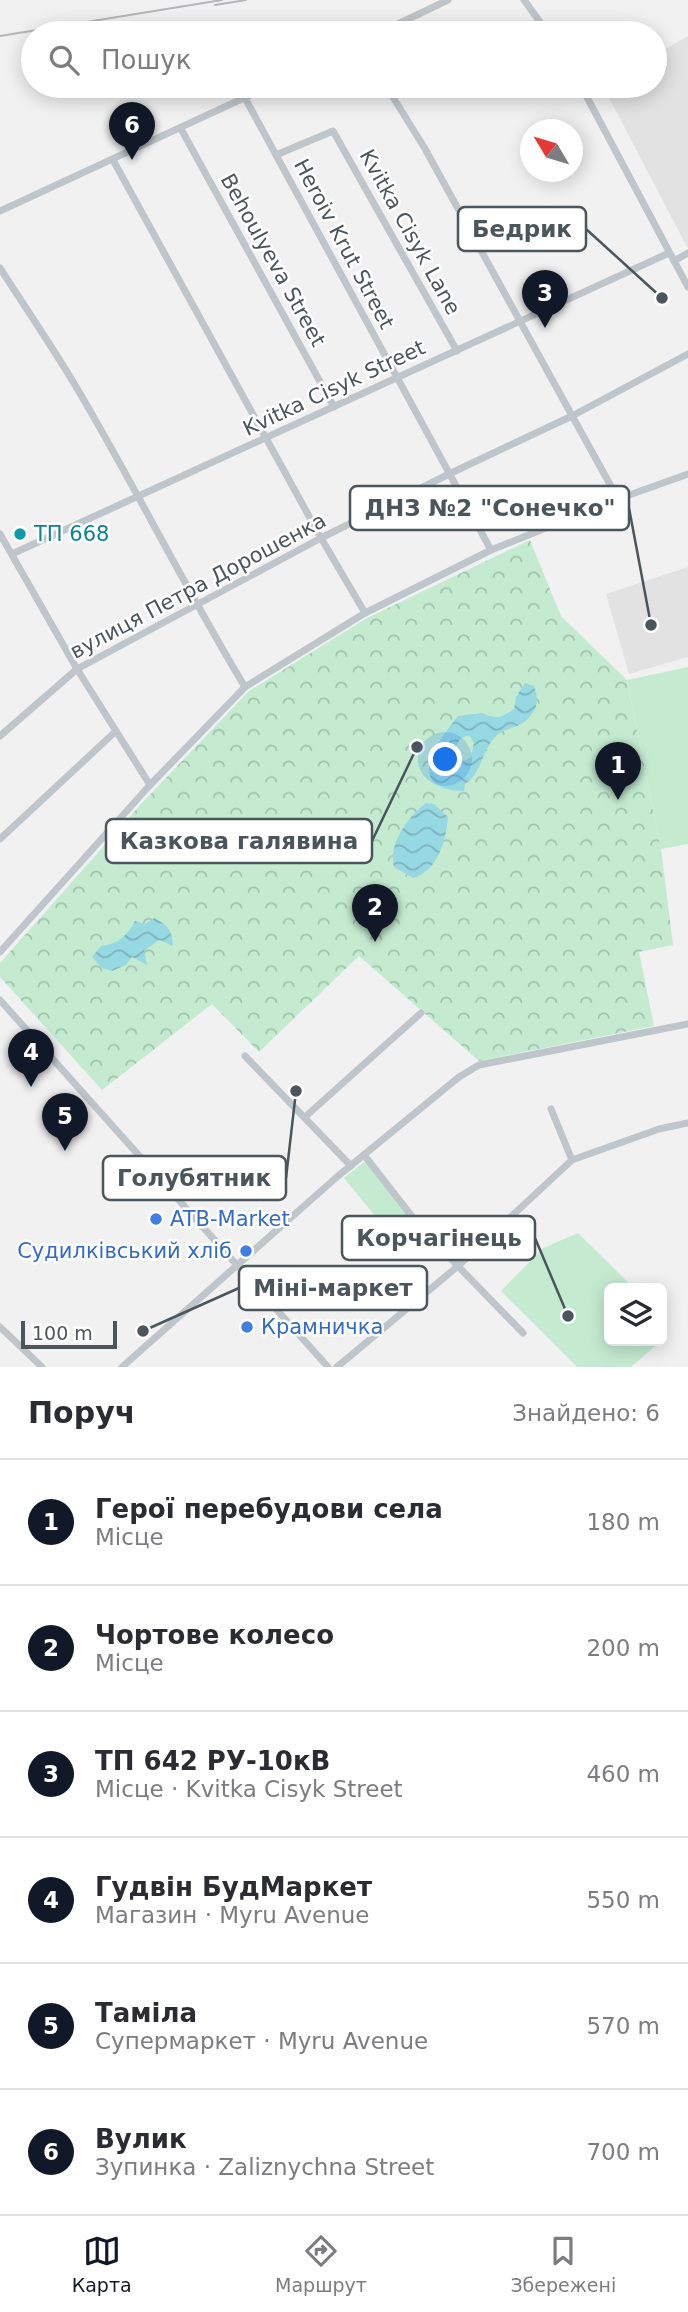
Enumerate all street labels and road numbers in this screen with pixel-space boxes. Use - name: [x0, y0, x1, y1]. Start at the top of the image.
- street label: Kvitka Cisyk Lane: [355, 145, 465, 319]
- street label: Heroiv Krut Street: [289, 155, 399, 333]
- street label: Behoulyeva Street: [216, 169, 330, 351]
- street label: Kvitka Cisyk Street: [239, 335, 429, 441]
- street label: вулиця Петра Дорошенка: [66, 508, 330, 664]

